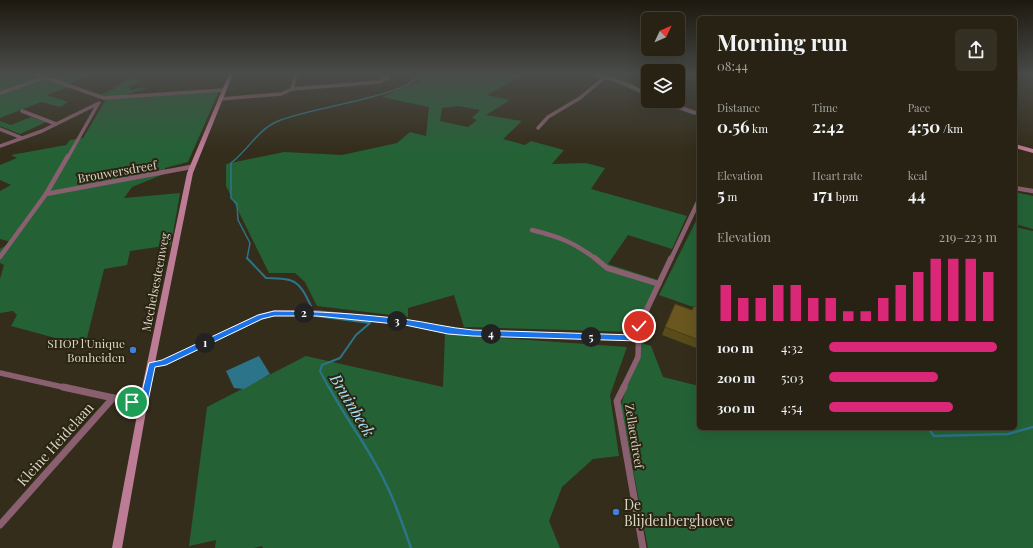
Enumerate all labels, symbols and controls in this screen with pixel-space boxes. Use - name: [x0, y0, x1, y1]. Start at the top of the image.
- north arrow: [641, 12, 685, 56]
- map controls: [641, 12, 685, 108]
- text: Morning run: [717, 27, 848, 57]
- button: share: [955, 29, 997, 71]
- text: 08:44: [717, 57, 748, 74]
- button: layers: [641, 64, 685, 108]
- text: Distance: [717, 100, 760, 115]
- text: Time: [812, 100, 838, 115]
- text: Pace: [908, 100, 930, 115]
- text: 0.56: [717, 115, 750, 137]
- text: 2:42: [812, 115, 844, 137]
- text: 4:50: [908, 115, 940, 137]
- text: km: [750, 121, 768, 136]
- text: /km: [940, 121, 963, 136]
- street label: Brouwersdreef: [76, 156, 159, 186]
- text: Elevation: [717, 168, 763, 183]
- text: Heart rate: [812, 168, 863, 183]
- text: kcal: [908, 168, 927, 183]
- text: 5: [717, 183, 725, 205]
- text: 171: [812, 183, 833, 205]
- text: 44: [908, 183, 926, 205]
- text: m: [725, 189, 737, 204]
- text: bpm: [833, 189, 858, 204]
- text: Elevation: [717, 228, 771, 245]
- text: 219–223 m: [939, 228, 997, 245]
- street label: Mechelsesteenweg: [138, 231, 173, 333]
- pin: 2: [294, 303, 314, 323]
- text: 2: [301, 305, 307, 320]
- pin: [622, 309, 656, 343]
- pin: 3: [387, 311, 407, 331]
- text: 3: [394, 313, 400, 328]
- icon: check: [628, 315, 650, 337]
- pin: 4: [481, 324, 501, 344]
- text: 4: [488, 326, 494, 341]
- pin: 5: [581, 327, 601, 347]
- text: 5: [588, 329, 594, 344]
- pin: 1: [195, 333, 215, 353]
- place label: SHOP l'Unique Bonheiden: [47, 335, 125, 365]
- text: 1: [203, 335, 207, 350]
- text: 100 m: [717, 339, 754, 356]
- text: 4:32: [781, 339, 803, 356]
- marker: SHOP l'Unique Bonheiden: [128, 345, 138, 355]
- water label: Bruinbeek: [325, 369, 380, 440]
- text: 200 m: [717, 369, 755, 386]
- text: 5:03: [781, 369, 804, 386]
- pin: [115, 385, 149, 419]
- icon: arrive: [121, 391, 143, 413]
- street label: Kleine Heidelaan: [12, 398, 98, 490]
- text: 300 m: [717, 399, 755, 416]
- text: 4:54: [781, 399, 803, 416]
- street label: Zellaerdreef: [622, 402, 648, 471]
- place label: De Blijdenberghoeve: [624, 495, 733, 530]
- marker: De Blijdenberghoeve: [611, 507, 621, 517]

